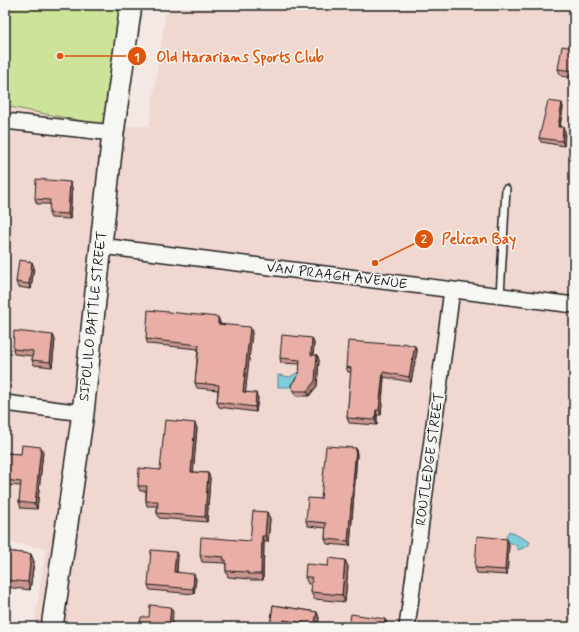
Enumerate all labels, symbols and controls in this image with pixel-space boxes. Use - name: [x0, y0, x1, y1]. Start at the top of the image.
- callout: Old Hararians Sports Club: [127, 43, 333, 70]
- text: Old Hararians Sports Club: [156, 48, 324, 68]
- text: 1: [134, 50, 140, 66]
- callout: Pelican Bay: [414, 226, 525, 253]
- street label: SIPOLILO BATTLE STREET: [75, 230, 111, 402]
- text: Pelican Bay: [442, 230, 516, 250]
- text: 2: [421, 232, 427, 248]
- street label: VAN PRAAGH AVENUE: [266, 258, 408, 294]
- street label: ROUTLEDGE STREET: [412, 391, 448, 527]

